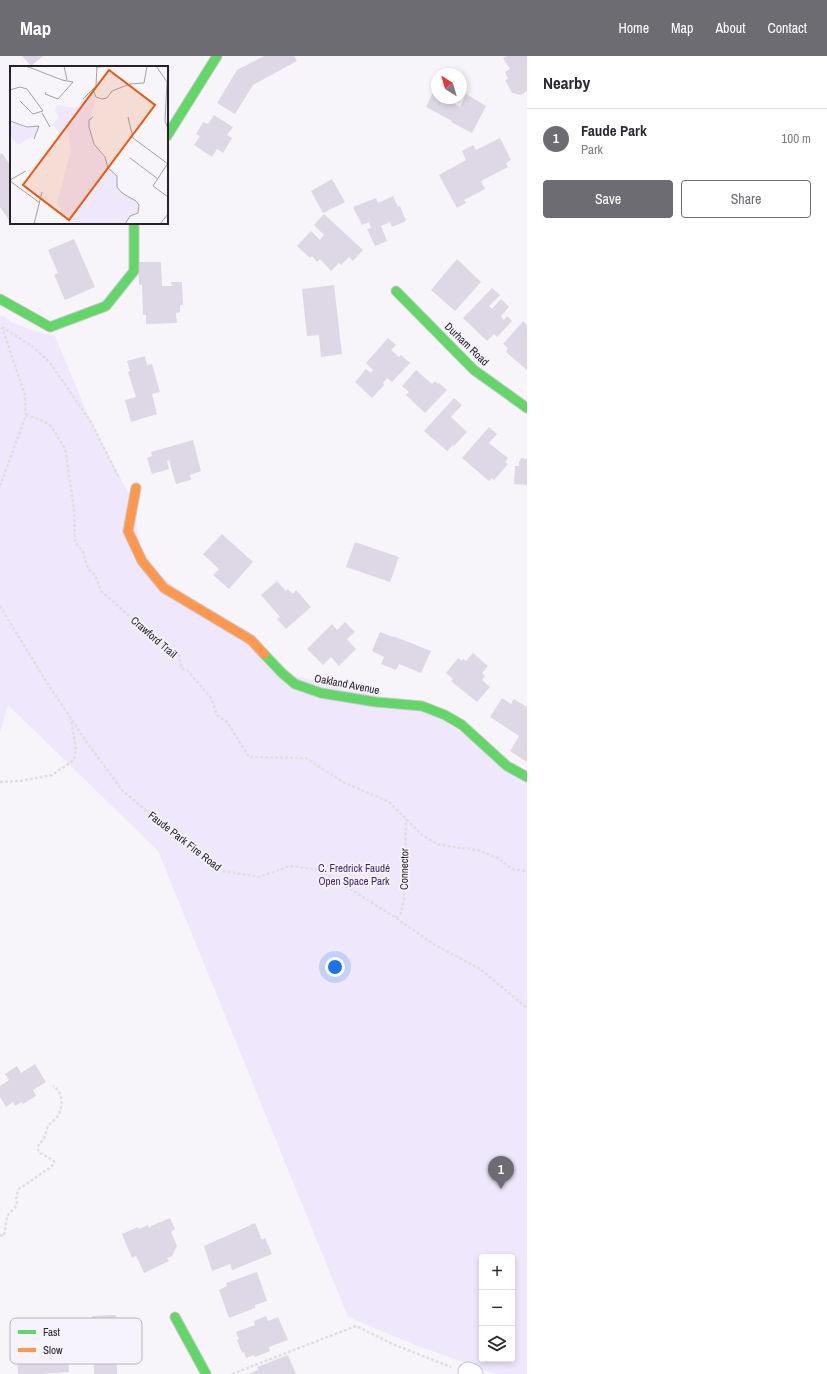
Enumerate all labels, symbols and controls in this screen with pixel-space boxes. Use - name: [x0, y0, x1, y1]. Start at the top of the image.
- text: Map: [20, 15, 51, 41]
- text: Home: [618, 19, 649, 37]
- text: Map: [671, 19, 693, 37]
- text: About: [715, 19, 745, 37]
- text: Contact: [767, 19, 807, 37]
- inset map: [10, 66, 168, 224]
- north arrow: [431, 68, 467, 104]
- text: Nearby: [543, 71, 590, 94]
- text: Faude Park: [581, 120, 647, 141]
- text: 1: [553, 130, 559, 147]
- text: 100 m: [781, 130, 811, 147]
- text: Park: [581, 141, 603, 158]
- button: Save: [543, 180, 673, 218]
- button: Share: [681, 180, 811, 218]
- street label: Durham Road: [442, 319, 492, 369]
- street label: Crawford Trail: [128, 613, 180, 661]
- street label: Oakland Avenue: [313, 671, 381, 697]
- street label: Faude Park Fire Road: [146, 808, 224, 874]
- street label: Connector: [397, 848, 411, 890]
- park label: C. Fredrick Faudé Open Space Park: [318, 861, 390, 888]
- your location: [325, 957, 345, 977]
- pin: 1: [488, 1156, 514, 1189]
- map controls: [479, 1254, 515, 1362]
- button: +: [479, 1254, 515, 1290]
- button: −: [479, 1290, 515, 1326]
- legend: [10, 1318, 142, 1364]
- text: Fast: [43, 1325, 61, 1339]
- button: layers: [479, 1326, 515, 1362]
- text: Slow: [43, 1343, 63, 1357]

